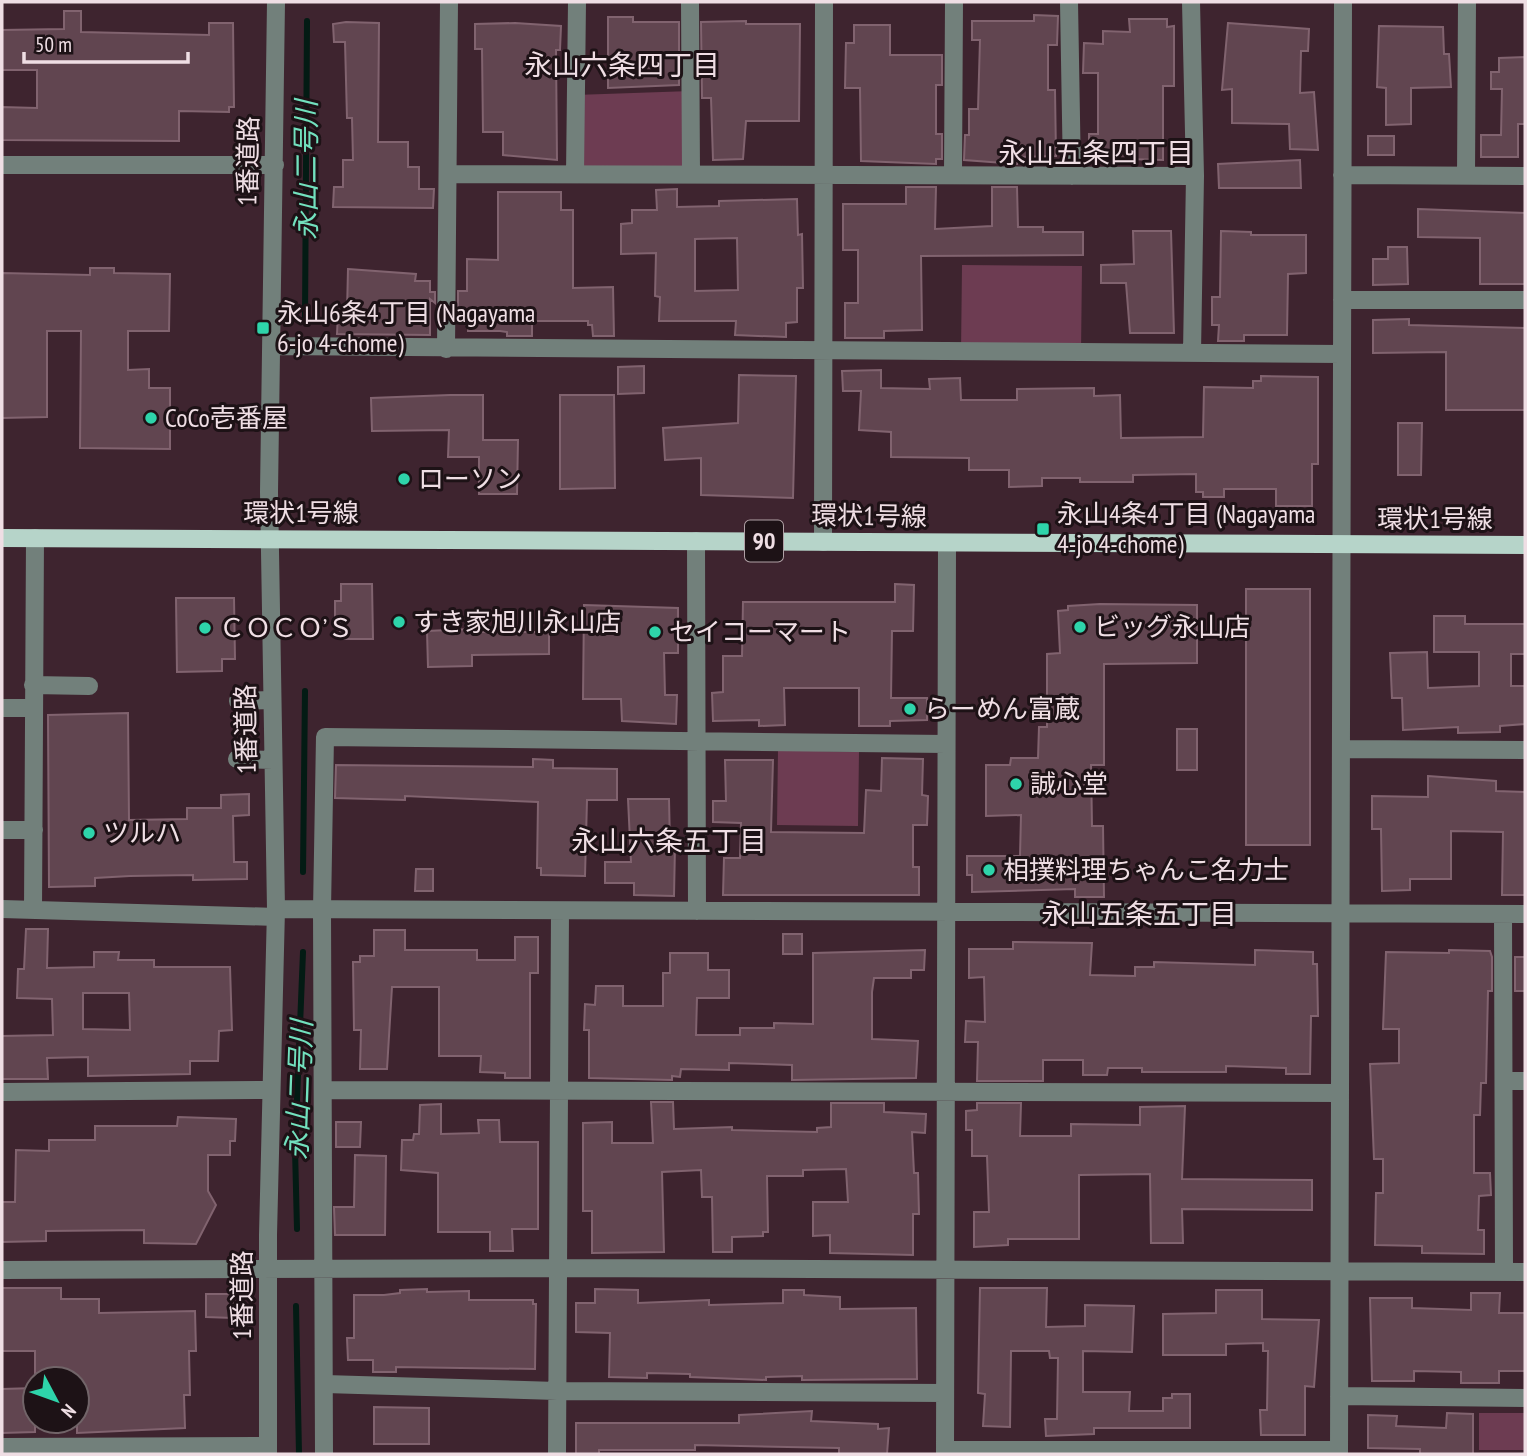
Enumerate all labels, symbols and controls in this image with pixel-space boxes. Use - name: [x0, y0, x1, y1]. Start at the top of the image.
- scale bar: [24, 21, 189, 65]
- text: 50 m: [35, 31, 72, 58]
- district label: 永山六条四丁目: [524, 46, 720, 83]
- water label: 永山二号川: [287, 97, 324, 240]
- street label: 1番道路: [230, 116, 265, 206]
- district label: 永山五条四丁目: [998, 134, 1194, 171]
- place label: 永山6条4丁目 (Nagayama 6-jo 4-chome): [277, 296, 536, 359]
- marker: 永山6条4丁目 (Nagayama 6-jo 4-chome): [255, 320, 271, 336]
- place label: CoCo壱番屋: [165, 401, 288, 434]
- marker: CoCo壱番屋: [143, 410, 159, 426]
- place label: ローソン: [418, 462, 522, 495]
- marker: ローソン: [396, 471, 412, 487]
- street label: 環状1号線: [243, 496, 359, 529]
- place label: 永山4条4丁目 (Nagayama 4-jo 4-chome): [1057, 497, 1316, 560]
- street label: 環状1号線: [811, 498, 927, 533]
- street label: 環状1号線: [1377, 502, 1493, 535]
- road number: 90: [745, 520, 783, 562]
- marker: 永山4条4丁目 (Nagayama 4-jo 4-chome): [1035, 521, 1051, 537]
- place label: すき家旭川永山店: [413, 605, 621, 638]
- place label: ビッグ永山店: [1094, 610, 1250, 643]
- place label: ＣＯＣＯ’Ｓ: [219, 611, 353, 644]
- marker: すき家旭川永山店: [391, 614, 407, 630]
- place label: セイコーマート: [669, 615, 851, 648]
- marker: ビッグ永山店: [1072, 619, 1088, 635]
- marker: ＣＯＣＯ’Ｓ: [197, 620, 213, 636]
- marker: セイコーマート: [647, 624, 663, 640]
- street label: 1番道路: [228, 684, 263, 774]
- place label: らーめん富蔵: [924, 692, 1080, 725]
- marker: らーめん富蔵: [902, 701, 918, 717]
- place label: 誠心堂: [1030, 767, 1108, 800]
- marker: 誠心堂: [1008, 776, 1024, 792]
- place label: ツルハ: [103, 816, 181, 849]
- district label: 永山六条五丁目: [571, 822, 767, 859]
- marker: ツルハ: [81, 825, 97, 841]
- place label: 相撲料理ちゃんこ名力士: [1003, 853, 1289, 886]
- marker: 相撲料理ちゃんこ名力士: [981, 862, 997, 878]
- district label: 永山五条五丁目: [1041, 895, 1237, 932]
- water label: 永山二号川: [278, 1016, 320, 1161]
- street label: 1番道路: [225, 1250, 258, 1340]
- north arrow: [21, 1365, 91, 1435]
- text: N: [56, 1399, 81, 1423]

